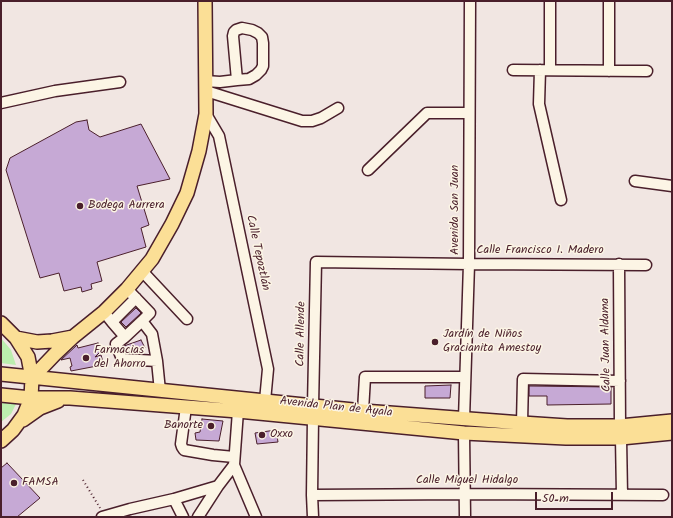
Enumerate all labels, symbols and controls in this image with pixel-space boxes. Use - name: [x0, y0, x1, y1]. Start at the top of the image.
- street label: Avenida San Juan: [449, 165, 463, 255]
- place label: Bodega Aurrera: [88, 199, 165, 213]
- marker: Bodega Aurrera: [75, 201, 85, 211]
- street label: Calle Tepoztlán: [242, 214, 272, 292]
- street label: Calle Francisco I. Madero: [476, 244, 604, 258]
- street label: Calle Juan Aldama: [599, 298, 615, 392]
- street label: Calle Allende: [294, 301, 310, 367]
- place label: Jardín de Niños Gracianita Amestoy: [443, 328, 541, 356]
- marker: Jardín de Niños Gracianita Amestoy: [430, 337, 440, 347]
- place label: Farmacias del Ahorro: [94, 344, 146, 372]
- marker: Farmacias del Ahorro: [81, 353, 91, 363]
- street label: Avenida Plan de Ayala: [279, 395, 393, 421]
- place label: Banorte: [164, 419, 203, 433]
- marker: Banorte: [206, 421, 216, 431]
- place label: Oxxo: [270, 428, 293, 442]
- marker: Oxxo: [257, 430, 267, 440]
- street label: Calle Miguel Hidalgo: [416, 474, 518, 488]
- place label: FAMSA: [22, 476, 59, 490]
- marker: FAMSA: [9, 478, 19, 488]
- scale bar: [537, 484, 615, 510]
- text: 50 m: [542, 489, 569, 508]

